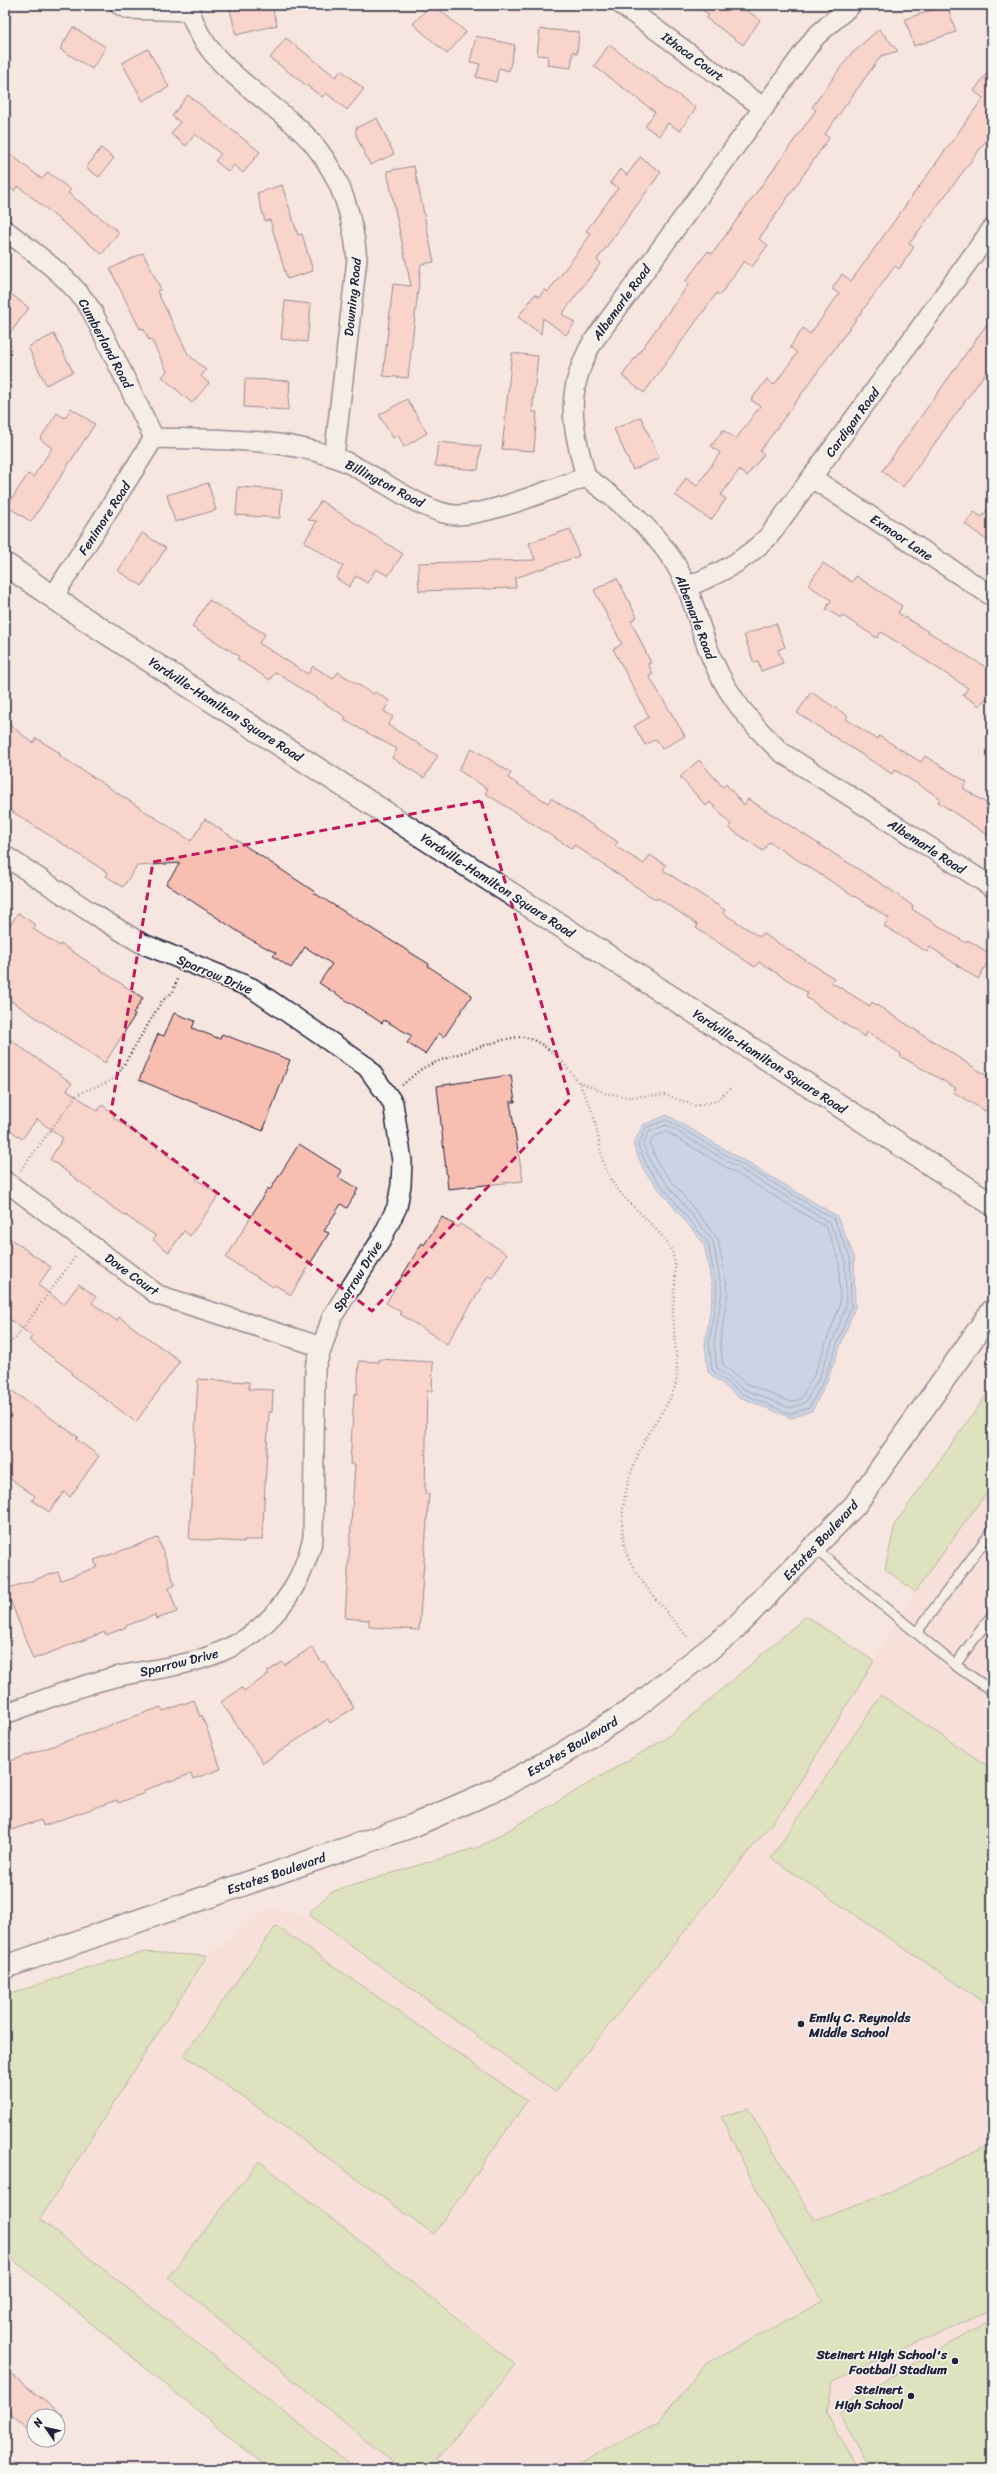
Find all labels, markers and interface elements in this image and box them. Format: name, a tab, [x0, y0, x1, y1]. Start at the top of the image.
street label: Ithaca Court	[656, 25, 729, 87]
street label: Downing Road	[337, 256, 368, 337]
street label: Albemarle Road	[585, 259, 658, 346]
street label: Cumberland Road	[72, 294, 140, 394]
street label: Cardigan Road	[819, 382, 886, 462]
street label: Billington Road	[341, 453, 430, 515]
street label: Fenimore Road	[72, 476, 138, 560]
street label: Exmoor Lane	[865, 508, 938, 567]
street label: Albemarle Road	[669, 571, 723, 664]
street label: Yardville-Hamilton Square Road	[144, 651, 309, 769]
street label: Albemarle Road	[882, 812, 971, 881]
street label: Yardville-Hamilton Square Road	[416, 827, 581, 945]
street label: Sparrow Drive	[173, 948, 257, 1001]
street label: Yardville-Hamilton Square Road	[688, 1003, 853, 1121]
street label: Sparrow Drive	[326, 1236, 389, 1317]
street label: Dove Court	[100, 1247, 164, 1303]
street label: Estates Boulevard	[777, 1494, 865, 1586]
street label: Sparrow Drive	[137, 1642, 221, 1683]
street label: Estates Boulevard	[522, 1709, 623, 1783]
street label: Estates Boulevard	[224, 1845, 330, 1901]
place label: Emily C. Reynolds Middle School	[808, 2006, 911, 2044]
marker: Emily C. Reynolds Middle School	[796, 2019, 806, 2029]
place label: Steinert High School's Football Stadium	[815, 2343, 948, 2381]
marker: Steinert High School's Football Stadium	[950, 2356, 960, 2366]
place label: Steinert High School	[834, 2378, 904, 2416]
marker: Steinert High School	[906, 2391, 916, 2401]
north arrow	[26, 2408, 66, 2448]
text: N	[28, 2414, 48, 2432]

